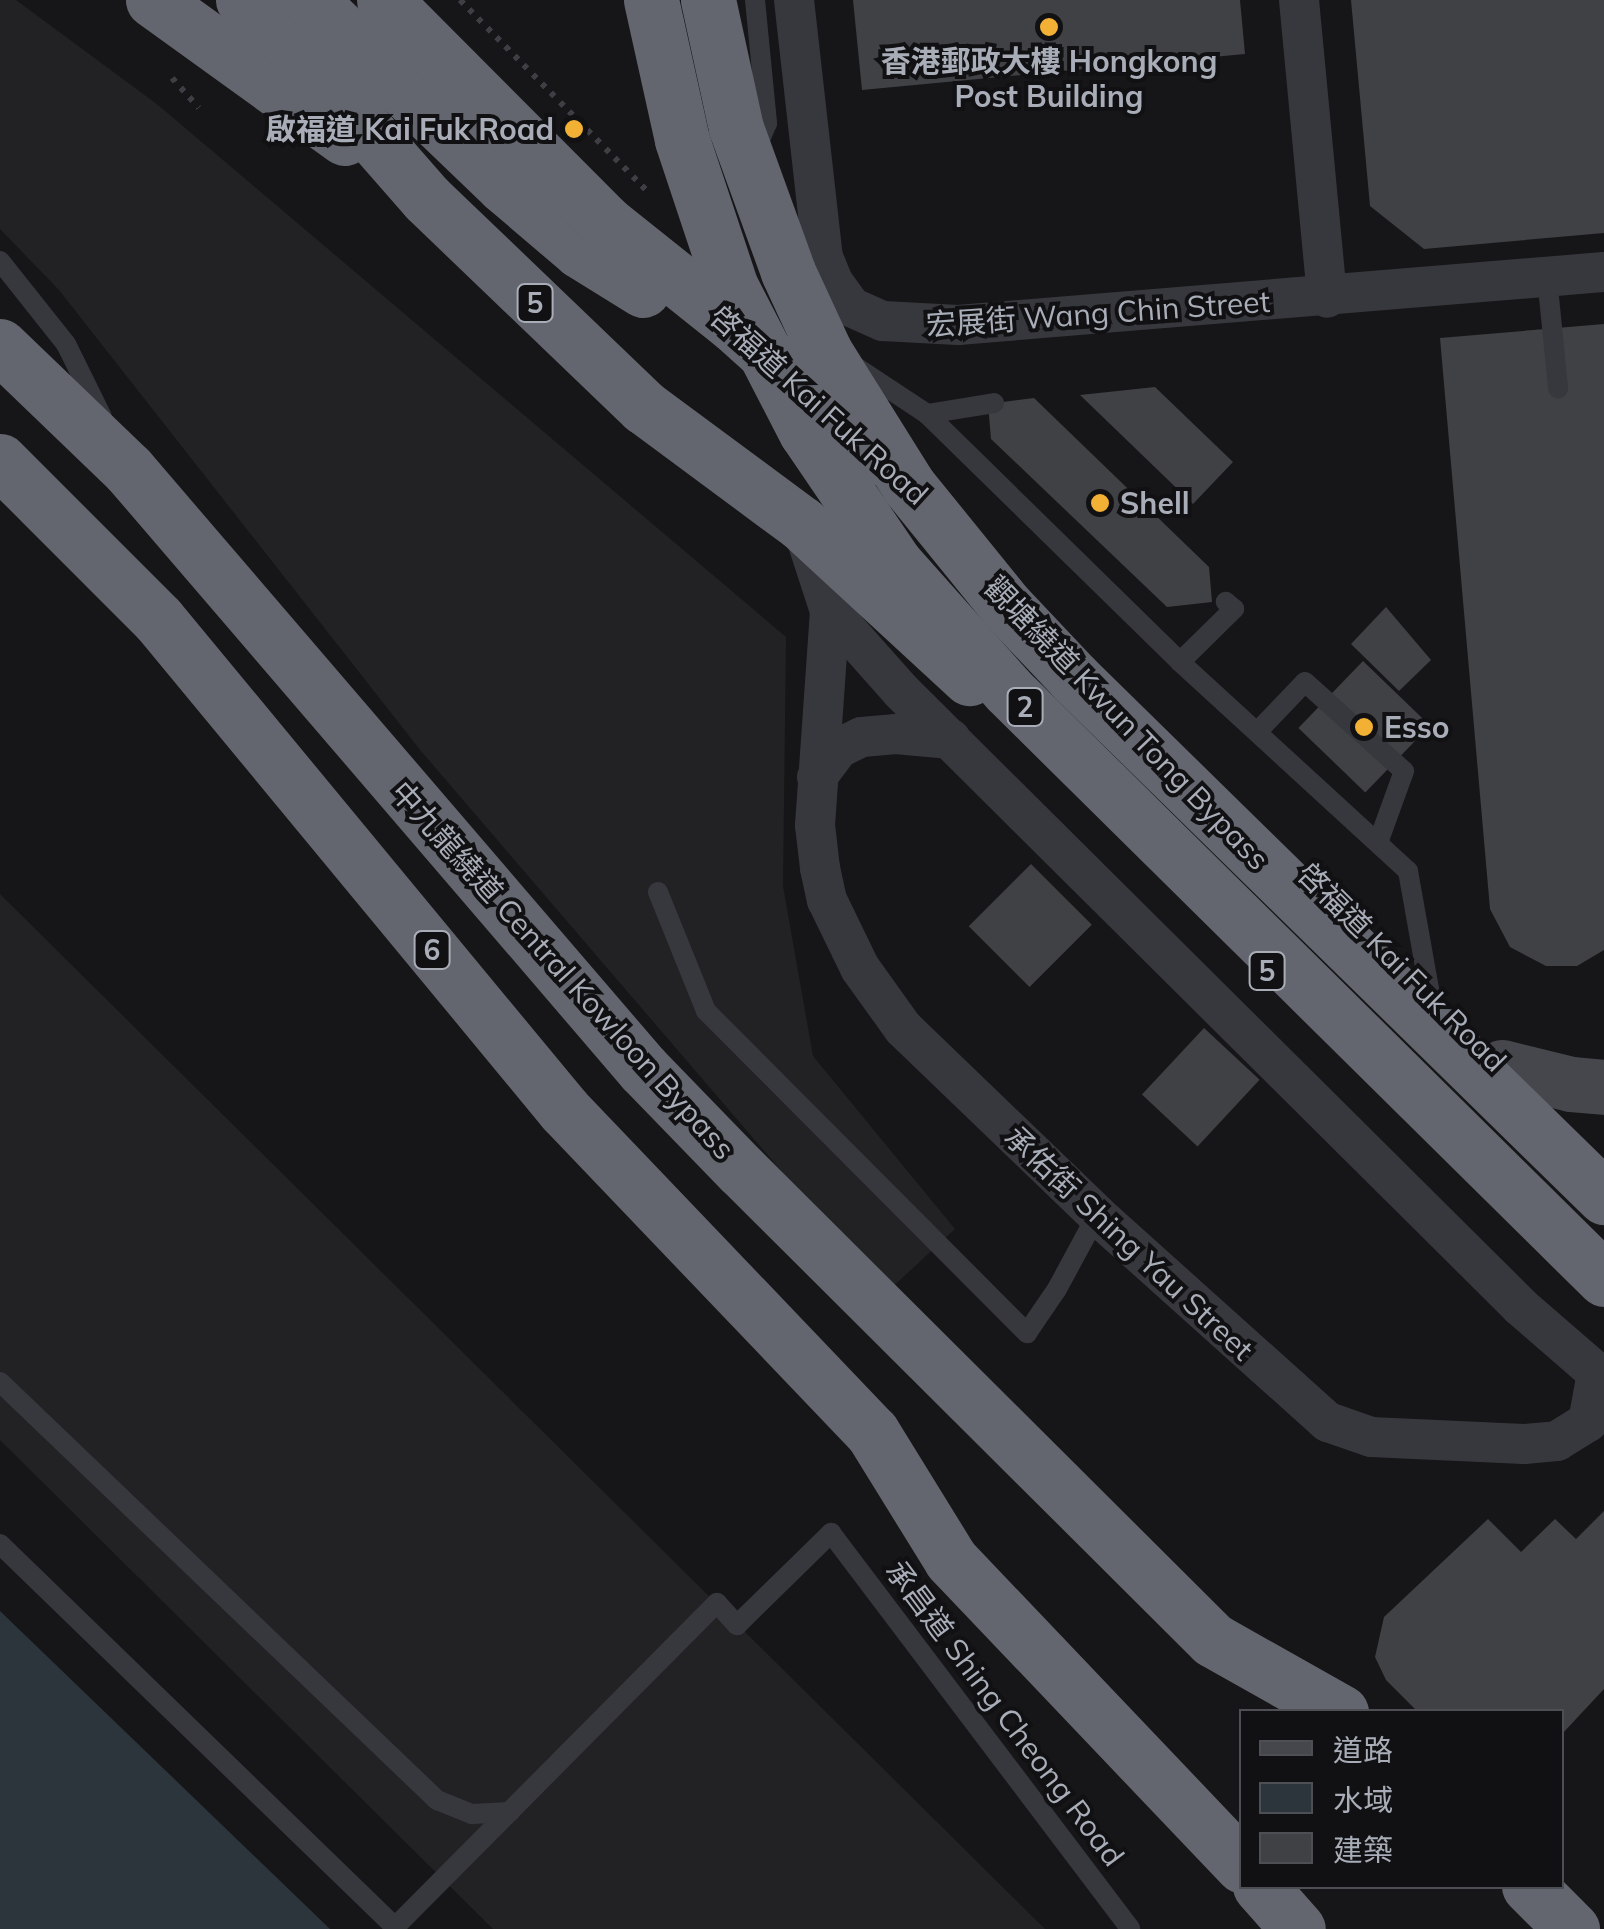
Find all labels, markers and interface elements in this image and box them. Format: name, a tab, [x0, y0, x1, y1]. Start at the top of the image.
marker: 香港郵政大樓 Hongkong Post Building	[1038, 16, 1060, 38]
place label: 香港郵政大樓 Hongkong Post Building	[881, 43, 1217, 114]
place label: 啟福道 Kai Fuk Road	[266, 111, 554, 147]
marker: 啟福道 Kai Fuk Road	[563, 118, 585, 140]
road number: 5	[515, 280, 555, 326]
street label: 宏展街 Wang Chin Street	[925, 283, 1271, 343]
street label: 啓福道 Kai Fuk Road	[703, 298, 935, 512]
place label: Shell	[1120, 485, 1190, 521]
marker: Shell	[1089, 492, 1111, 514]
street label: 觀塘繞道 Kwun Tong Bypass	[977, 569, 1277, 877]
road number: 2	[1005, 684, 1045, 730]
place label: Esso	[1384, 709, 1450, 745]
marker: Esso	[1353, 716, 1375, 738]
street label: 中九龍繞道 Central Kowloon Bypass	[384, 774, 742, 1166]
street label: 啓福道 Kai Fuk Road	[1290, 855, 1514, 1079]
road number: 6	[412, 927, 452, 973]
road number: 5	[1247, 948, 1287, 994]
street label: 承佑街 Shing Yau Street	[997, 1118, 1261, 1368]
street label: 承昌道 Shing Cheong Road	[878, 1553, 1132, 1873]
legend	[1239, 1709, 1564, 1889]
text: 道路	[1333, 1731, 1393, 1769]
text: 水域	[1333, 1781, 1393, 1819]
text: 建築	[1333, 1831, 1393, 1869]

